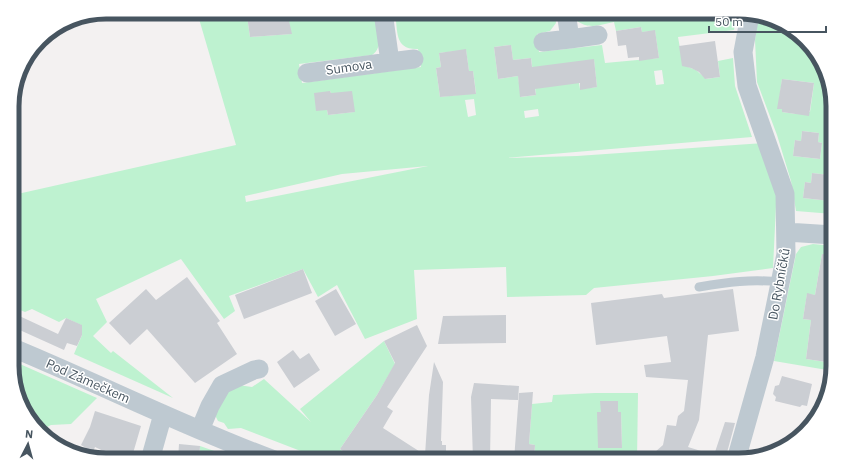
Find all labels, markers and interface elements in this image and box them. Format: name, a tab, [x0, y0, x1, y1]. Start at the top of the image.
scale bar	[709, 8, 826, 34]
text: 50 m	[715, 14, 743, 29]
street label: Sumova	[325, 55, 373, 79]
street label: Do Rybníčků	[764, 247, 794, 321]
street label: Pod Zámečkem	[43, 355, 133, 407]
north arrow	[8, 424, 48, 464]
text: N	[24, 427, 34, 441]

